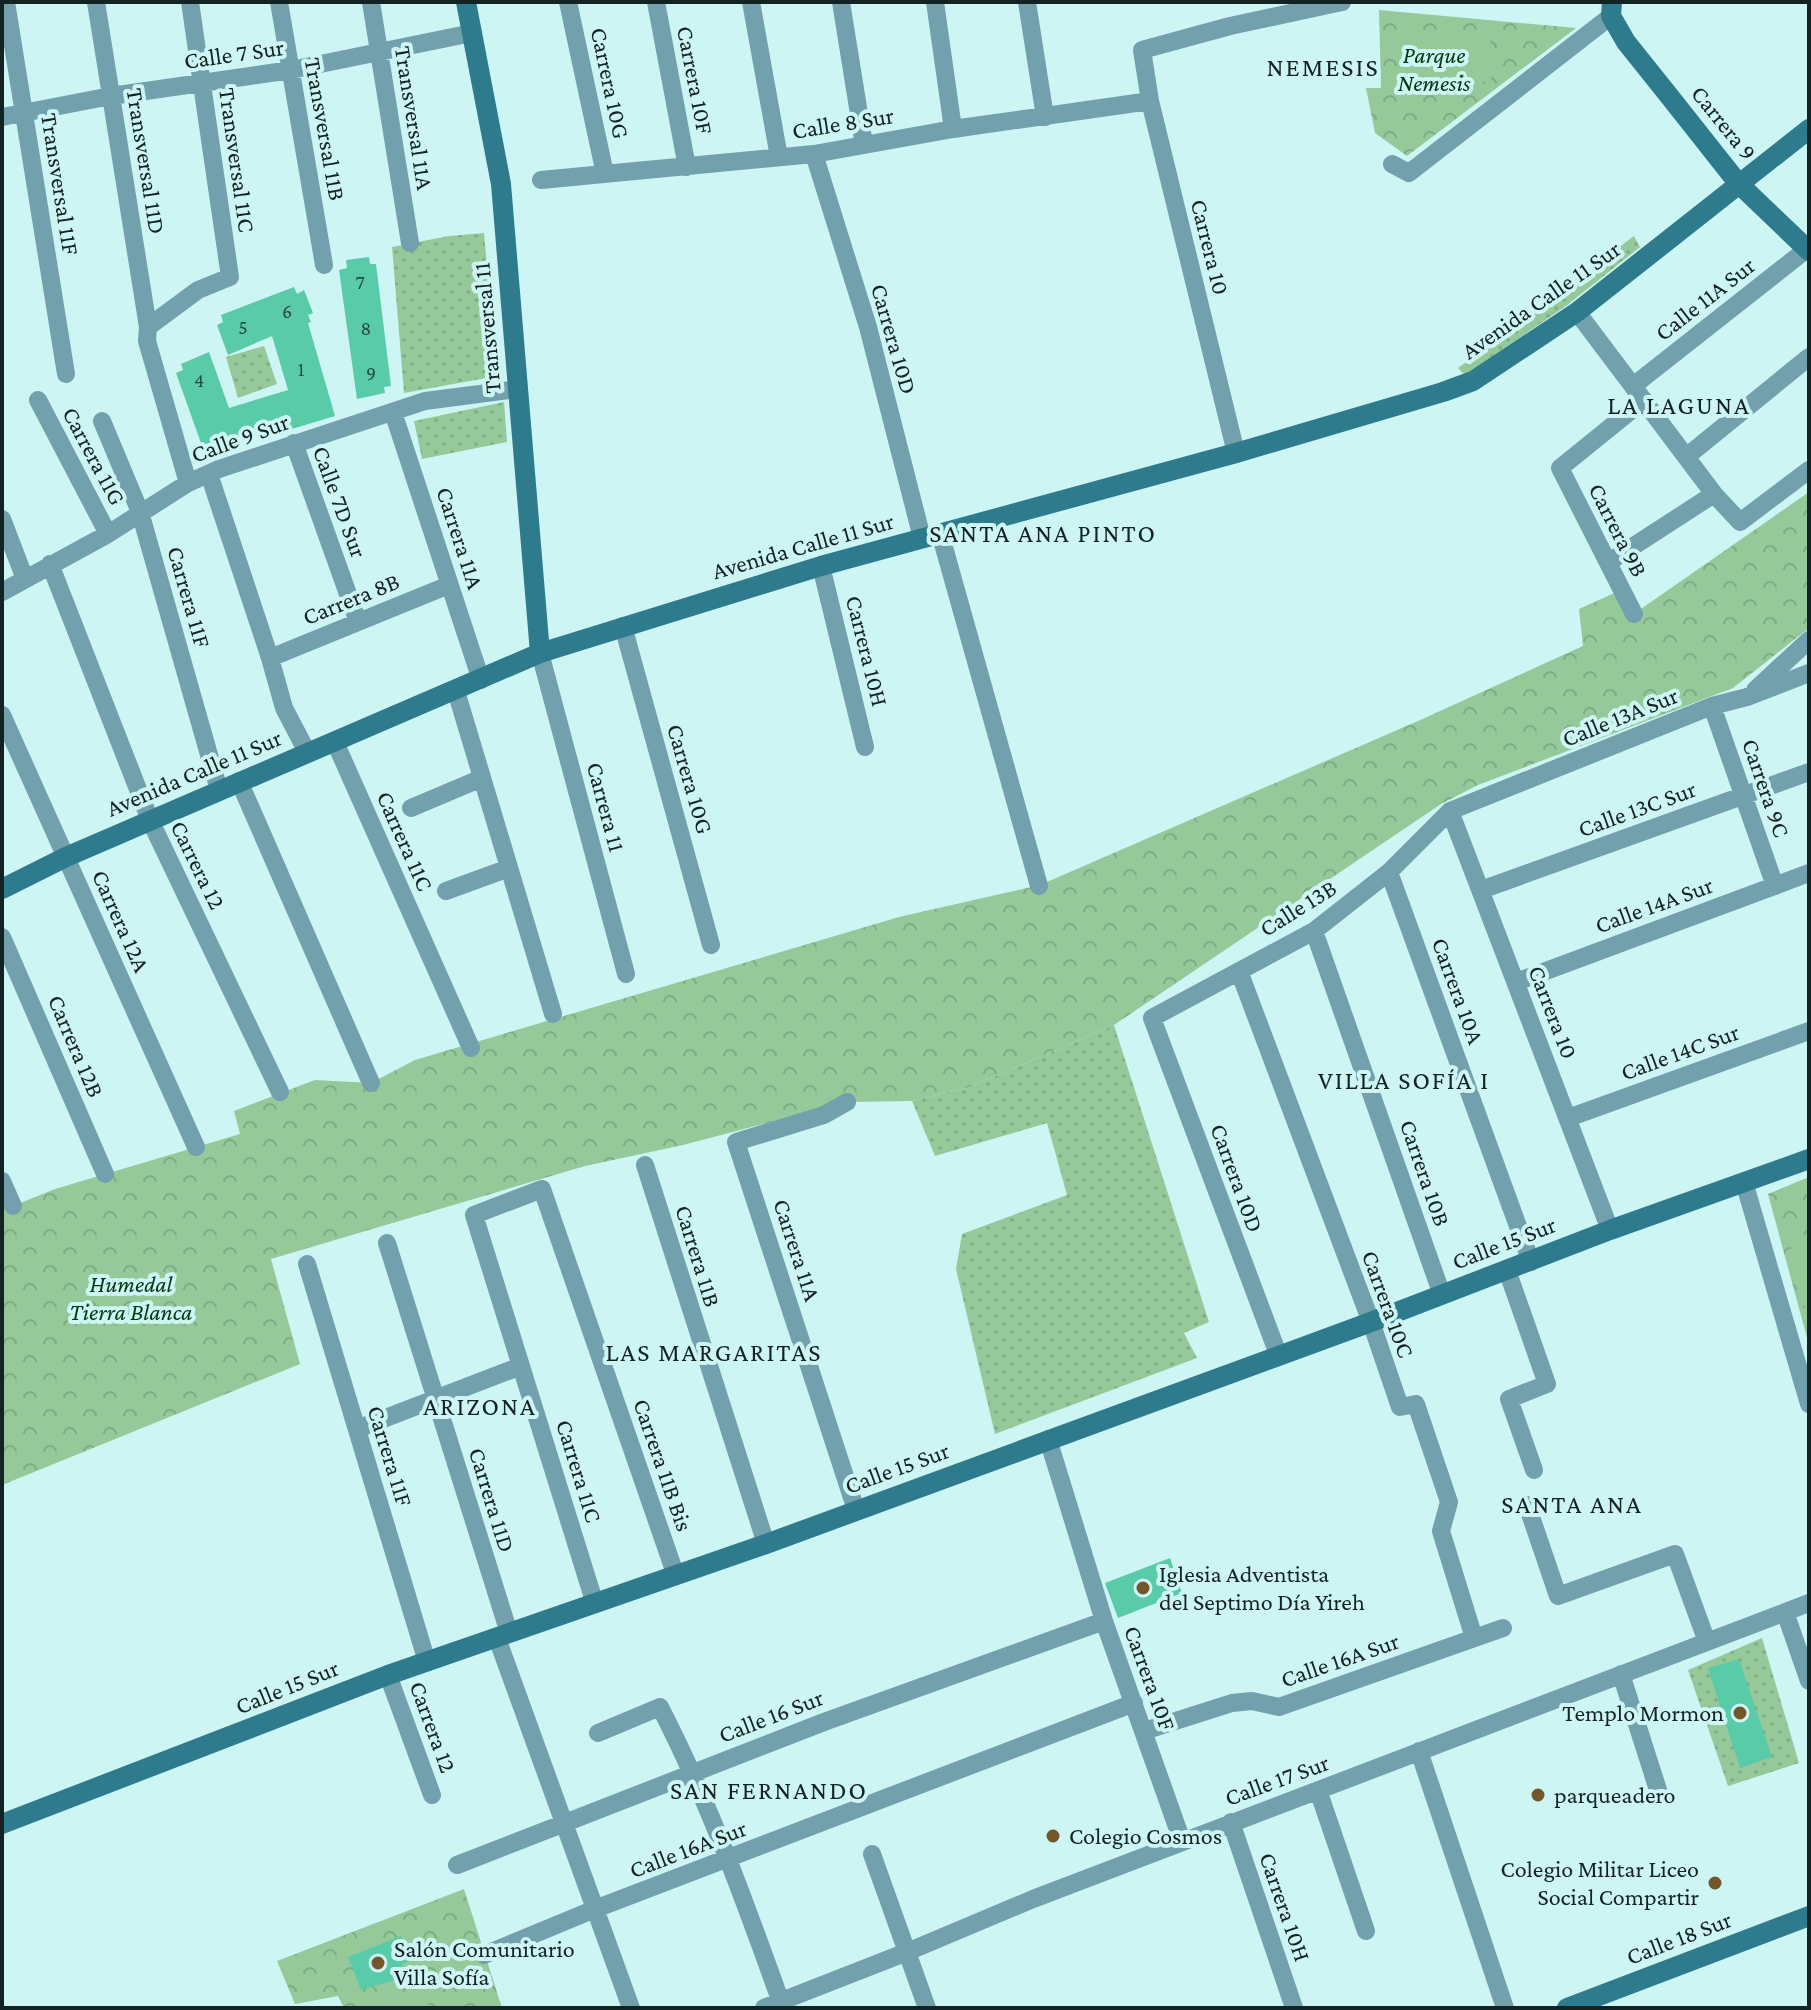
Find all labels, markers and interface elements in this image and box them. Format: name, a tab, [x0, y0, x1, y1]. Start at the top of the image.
street label: Carrera 10F	[672, 24, 719, 136]
street label: Carrera 10G	[586, 25, 635, 141]
street label: Calle 7 Sur	[182, 33, 286, 74]
park label: Parque Nemesis	[1398, 41, 1471, 96]
street label: Transversal 11A	[390, 44, 439, 192]
district label: NEMESIS	[1266, 53, 1380, 82]
street label: Transversal 11B	[300, 55, 351, 202]
street label: Carrera 9	[1686, 80, 1763, 165]
street label: Transversal 11D	[122, 86, 171, 236]
street label: Transversal 11C	[214, 86, 261, 234]
street label: Calle 8 Sur	[790, 101, 896, 144]
street label: Transversal 11F	[36, 111, 85, 257]
street label: Carrera 10	[1186, 196, 1235, 297]
street label: Avenida Calle 11 Sur	[1456, 234, 1626, 364]
street label: Calle 11A Sur	[1649, 251, 1760, 346]
street label: Transversal 11	[467, 261, 506, 395]
house number: 7	[355, 271, 365, 293]
street label: Carrera 10D	[866, 281, 923, 397]
house number: 6	[282, 300, 292, 322]
house number: 5	[238, 316, 248, 338]
house number: 8	[361, 317, 371, 339]
house number: 1	[298, 358, 304, 380]
house number: 9	[366, 362, 376, 384]
house number: 4	[194, 369, 204, 391]
district label: LA LAGUNA	[1607, 391, 1751, 420]
street label: Carrera 11G	[57, 402, 131, 509]
street label: Calle 9 Sur	[187, 407, 293, 468]
street label: Calle 7D Sur	[308, 442, 373, 562]
street label: Carrera 9B	[1583, 479, 1653, 581]
street label: Carrera 11A	[431, 484, 490, 593]
street label: Avenida Calle 11 Sur	[709, 507, 897, 584]
district label: SANTA ANA PINTO	[929, 519, 1157, 548]
street label: Carrera 11F	[162, 543, 217, 651]
street label: Carrera 8B	[298, 567, 403, 630]
street label: Carrera 10H	[841, 593, 894, 709]
street label: Calle 13A Sur	[1558, 681, 1682, 752]
street label: Carrera 10G	[662, 721, 719, 837]
street label: Avenida Calle 11 Sur	[102, 723, 286, 822]
street label: Carrera 9C	[1737, 735, 1796, 841]
street label: Carrera 11	[582, 759, 631, 855]
street label: Calle 13C Sur	[1574, 775, 1700, 842]
street label: Carrera 11C	[372, 787, 439, 895]
street label: Carrera 12	[165, 816, 231, 914]
street label: Carrera 12A	[87, 866, 156, 976]
street label: Calle 14A Sur	[1591, 871, 1717, 938]
street label: Calle 13B	[1254, 874, 1341, 942]
street label: Carrera 10A	[1427, 934, 1490, 1048]
street label: Carrera 10	[1523, 961, 1584, 1062]
street label: Carrera 12B	[43, 991, 110, 1101]
street label: Calle 14C Sur	[1617, 1017, 1743, 1085]
district label: VILLA SOFÍA I	[1318, 1066, 1490, 1095]
street label: Carrera 10B	[1395, 1116, 1456, 1230]
street label: Carrera 10D	[1205, 1120, 1270, 1236]
street label: Carrera 11A	[768, 1196, 827, 1305]
street label: Carrera 11B	[670, 1202, 727, 1310]
street label: Calle 15 Sur	[1448, 1210, 1560, 1275]
street label: Carrera 10C	[1357, 1247, 1420, 1361]
park label: Humedal Tierra Blanca	[70, 1270, 192, 1325]
district label: LAS MARGARITAS	[606, 1338, 822, 1367]
district label: ARIZONA	[423, 1392, 537, 1421]
street label: Carrera 11B Bis	[628, 1395, 699, 1535]
street label: Carrera 11F	[362, 1402, 419, 1510]
street label: Carrera 11C	[551, 1416, 608, 1525]
street label: Calle 15 Sur	[841, 1436, 953, 1499]
street label: Carrera 11D	[464, 1444, 521, 1555]
district label: SANTA ANA	[1501, 1490, 1643, 1519]
place label: Iglesia Adventista del Septimo Día Yireh	[1159, 1560, 1365, 1615]
marker: Iglesia Adventista del Septimo Día Yireh	[1134, 1579, 1152, 1597]
street label: Carrera 10F	[1119, 1622, 1182, 1734]
street label: Calle 16A Sur	[1277, 1627, 1403, 1692]
street label: Calle 15 Sur	[231, 1653, 343, 1719]
street label: Carrera 12	[404, 1677, 462, 1776]
street label: Calle 16 Sur	[715, 1683, 827, 1748]
place label: Templo Mormon	[1562, 1699, 1724, 1726]
marker: Templo Mormon	[1731, 1704, 1749, 1722]
street label: Calle 17 Sur	[1221, 1748, 1333, 1811]
district label: SAN FERNANDO	[670, 1776, 868, 1805]
place label: parqueadero	[1554, 1781, 1675, 1808]
marker: parqueadero	[1529, 1786, 1547, 1804]
street label: Calle 16A Sur	[625, 1814, 751, 1883]
place label: Colegio Cosmos	[1069, 1822, 1222, 1849]
marker: Colegio Cosmos	[1044, 1827, 1062, 1845]
street label: Carrera 10H	[1254, 1849, 1317, 1965]
place label: Colegio Militar Liceo Social Compartir	[1501, 1855, 1699, 1910]
marker: Colegio Militar Liceo Social Compartir	[1706, 1874, 1724, 1892]
street label: Calle 18 Sur	[1622, 1905, 1736, 1970]
place label: Salón Comunitario Villa Sofía	[394, 1935, 575, 1990]
marker: Salón Comunitario Villa Sofía	[369, 1954, 387, 1972]

